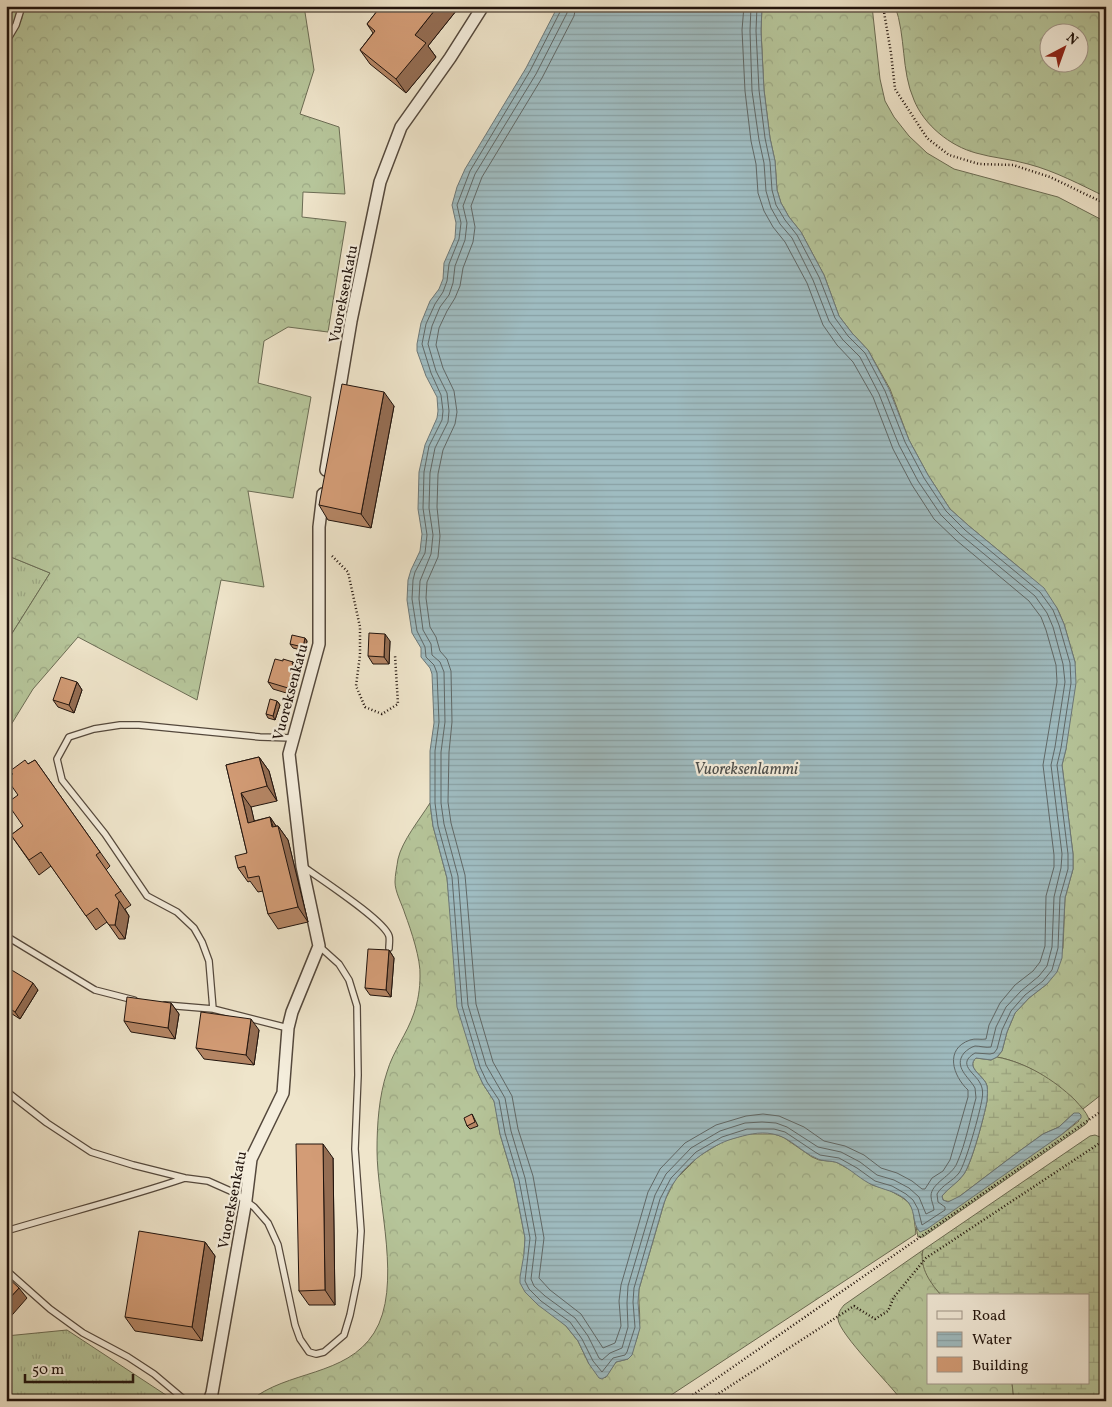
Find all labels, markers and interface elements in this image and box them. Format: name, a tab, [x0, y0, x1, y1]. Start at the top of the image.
north arrow	[1040, 22, 1090, 72]
text: N	[1061, 29, 1082, 50]
street label: Vuoreksenkatu	[325, 244, 364, 345]
street label: Vuoreksenkatu	[268, 642, 314, 743]
water label: Vuoreksenlammi	[694, 759, 799, 781]
street label: Vuoreksenkatu	[214, 1150, 253, 1251]
legend	[927, 1294, 1090, 1384]
text: Road	[972, 1306, 1006, 1327]
text: Water	[972, 1330, 1012, 1351]
scale bar	[25, 1352, 132, 1384]
text: Building	[972, 1356, 1029, 1377]
text: 50 m	[32, 1360, 64, 1381]

